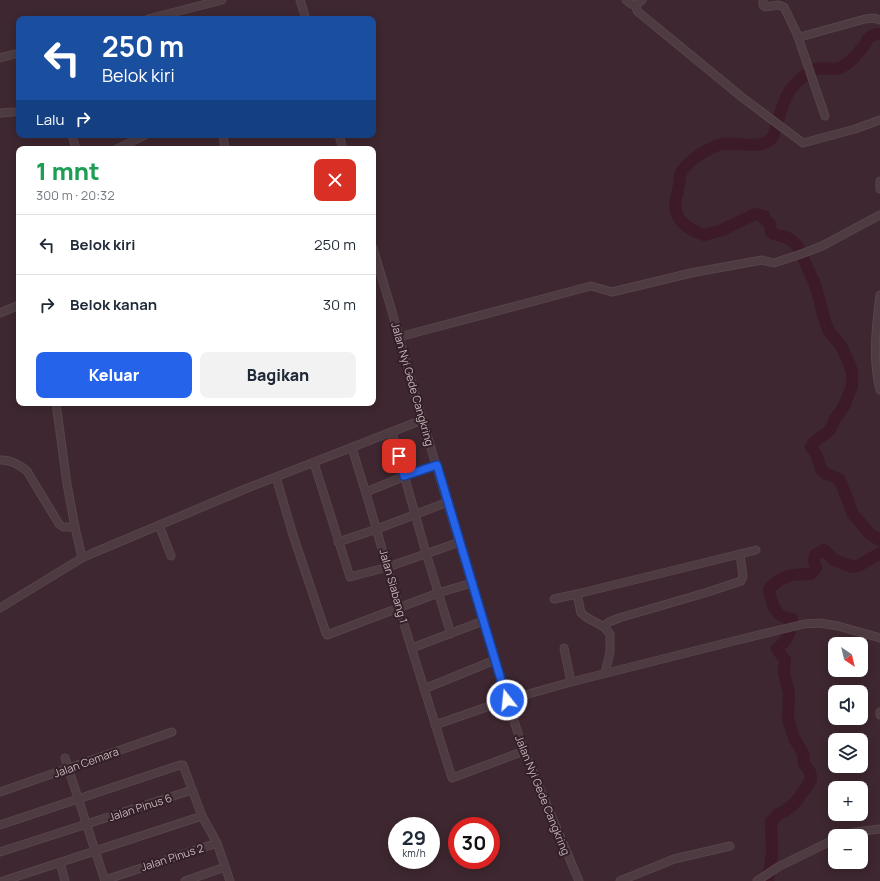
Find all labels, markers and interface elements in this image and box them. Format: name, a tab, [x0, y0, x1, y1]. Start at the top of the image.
text: 250 m	[102, 27, 184, 65]
icon: left	[36, 32, 88, 84]
text: Belok kiri	[102, 63, 175, 87]
icon: right	[72, 108, 94, 130]
text: Lalu	[36, 109, 64, 130]
text: 1 mnt	[36, 154, 100, 187]
button: close	[314, 159, 356, 201]
text: 300 m · 20:32	[36, 186, 115, 204]
icon: left	[36, 234, 58, 256]
text: Belok kiri	[70, 234, 136, 255]
text: 250 m	[314, 234, 356, 255]
icon: right	[36, 294, 58, 316]
text: Belok kanan	[70, 294, 157, 315]
text: 30 m	[323, 294, 356, 315]
street label: Jalan Nyi Gede Cangkring	[388, 320, 438, 448]
button: Keluar	[36, 352, 192, 398]
button: Bagikan	[200, 352, 356, 398]
pin	[382, 439, 416, 473]
icon: arrive	[388, 445, 410, 467]
street label: Jalan Siabang 1	[376, 547, 412, 625]
north arrow	[828, 637, 868, 677]
map controls	[828, 637, 868, 869]
position arrow	[486, 679, 528, 721]
button: sound	[828, 685, 868, 725]
street label: Jalan Nyi Gede Cangkring	[512, 733, 574, 857]
button: layers	[828, 733, 868, 773]
street label: Jalan Cemara	[51, 743, 121, 781]
button: +	[828, 781, 868, 821]
street label: Jalan Pinus 6	[106, 790, 174, 824]
speed limit sign: 30	[448, 817, 500, 869]
text: 29	[402, 824, 426, 851]
button: −	[828, 829, 868, 869]
street label: Jalan Pinus 2	[139, 840, 205, 874]
text: km/h	[402, 846, 426, 860]

